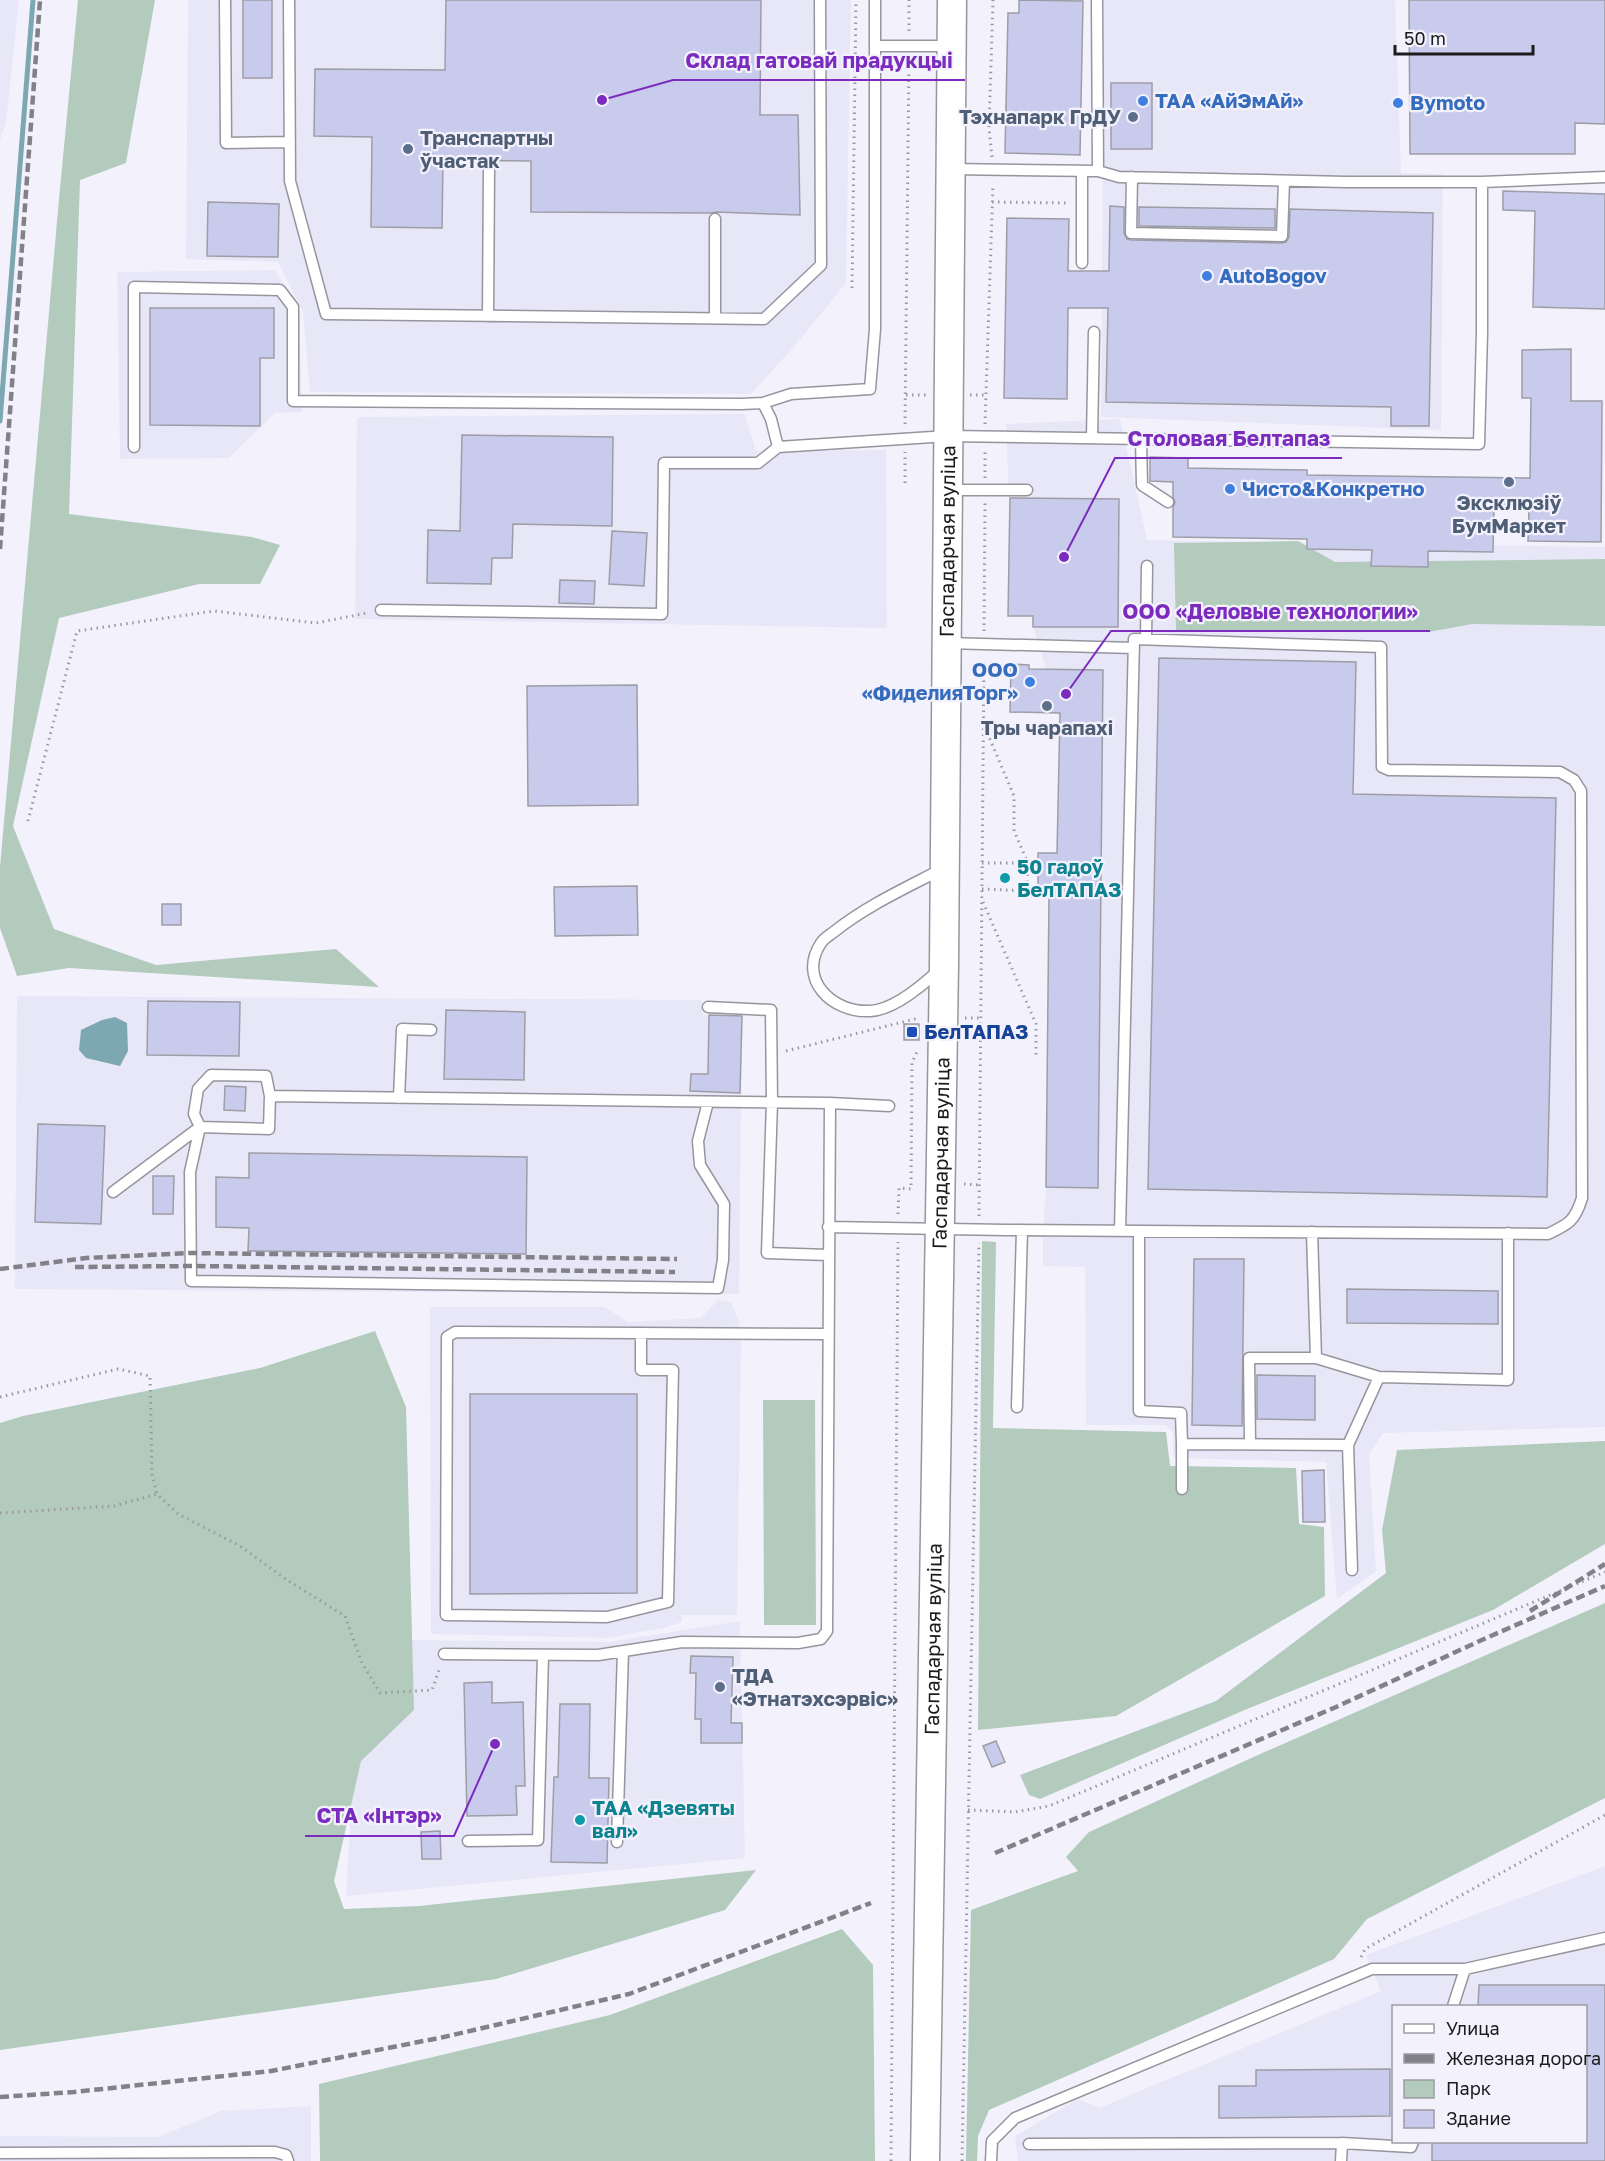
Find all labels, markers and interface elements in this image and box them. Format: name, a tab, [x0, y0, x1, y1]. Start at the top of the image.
scale bar	[1395, 18, 1533, 56]
text: 50 m	[1404, 27, 1446, 49]
callout: Склад гатовай прадукцыі	[673, 41, 965, 80]
text: Склад гатовай прадукцыі	[685, 47, 953, 73]
place label: ТАА «АйЭмАй»	[1155, 88, 1303, 112]
place label: Bymoto	[1410, 90, 1485, 114]
marker: ТАА «АйЭмАй»	[1136, 94, 1150, 108]
marker: Bymoto	[1391, 96, 1405, 110]
place label: Тэхнапарк ГрДУ	[959, 104, 1121, 128]
marker: Тэхнапарк ГрДУ	[1126, 110, 1140, 124]
place label: Транспартны ўчастак	[420, 125, 553, 172]
marker: Транспартны ўчастак	[401, 142, 415, 156]
place label: AutoBogov	[1219, 263, 1327, 287]
marker: AutoBogov	[1200, 269, 1214, 283]
callout: Столовая Белтапаз	[1115, 419, 1342, 458]
text: Столовая Белтапаз	[1127, 425, 1331, 451]
street label: Гаспадарчая вуліца	[934, 445, 959, 637]
marker: Эксклюзіў БумМаркет	[1502, 475, 1516, 489]
place label: Чисто&Конкретно	[1242, 476, 1424, 500]
marker: Чисто&Конкретно	[1223, 482, 1237, 496]
place label: Эксклюзіў БумМаркет	[1452, 490, 1566, 537]
callout: ООО «Деловые технологии»	[1111, 592, 1430, 631]
text: ООО «Деловые технологии»	[1122, 598, 1418, 624]
place label: ООО «ФиделияТорг»	[862, 657, 1018, 704]
marker: ООО «ФиделияТорг»	[1023, 675, 1037, 689]
marker: Тры чарапахі	[1040, 699, 1054, 713]
place label: Тры чарапахі	[981, 715, 1113, 739]
place label: 50 гадоў БелТАПАЗ	[1017, 854, 1121, 901]
marker: 50 гадоў БелТАПАЗ	[998, 871, 1012, 885]
place label: БелТАПАЗ	[924, 1019, 1028, 1043]
marker: БелТАПАЗ	[905, 1025, 919, 1039]
street label: Гаспадарчая вуліца	[926, 1057, 954, 1249]
street label: Гаспадарчая вуліца	[919, 1543, 946, 1735]
place label: ТДА «Этнатэхсэрвіс»	[732, 1663, 898, 1710]
marker: ТДА «Этнатэхсэрвіс»	[713, 1680, 727, 1694]
place label: ТАА «Дзевяты вал»	[592, 1795, 735, 1842]
callout: СТА «Інтэр»	[305, 1797, 454, 1836]
text: СТА «Інтэр»	[316, 1802, 442, 1828]
marker: ТАА «Дзевяты вал»	[573, 1813, 587, 1827]
legend	[1392, 2005, 1587, 2143]
text: Улица	[1446, 2017, 1500, 2039]
text: Железная дорога	[1446, 2047, 1601, 2069]
text: Парк	[1446, 2077, 1491, 2099]
text: Здание	[1446, 2107, 1511, 2129]

